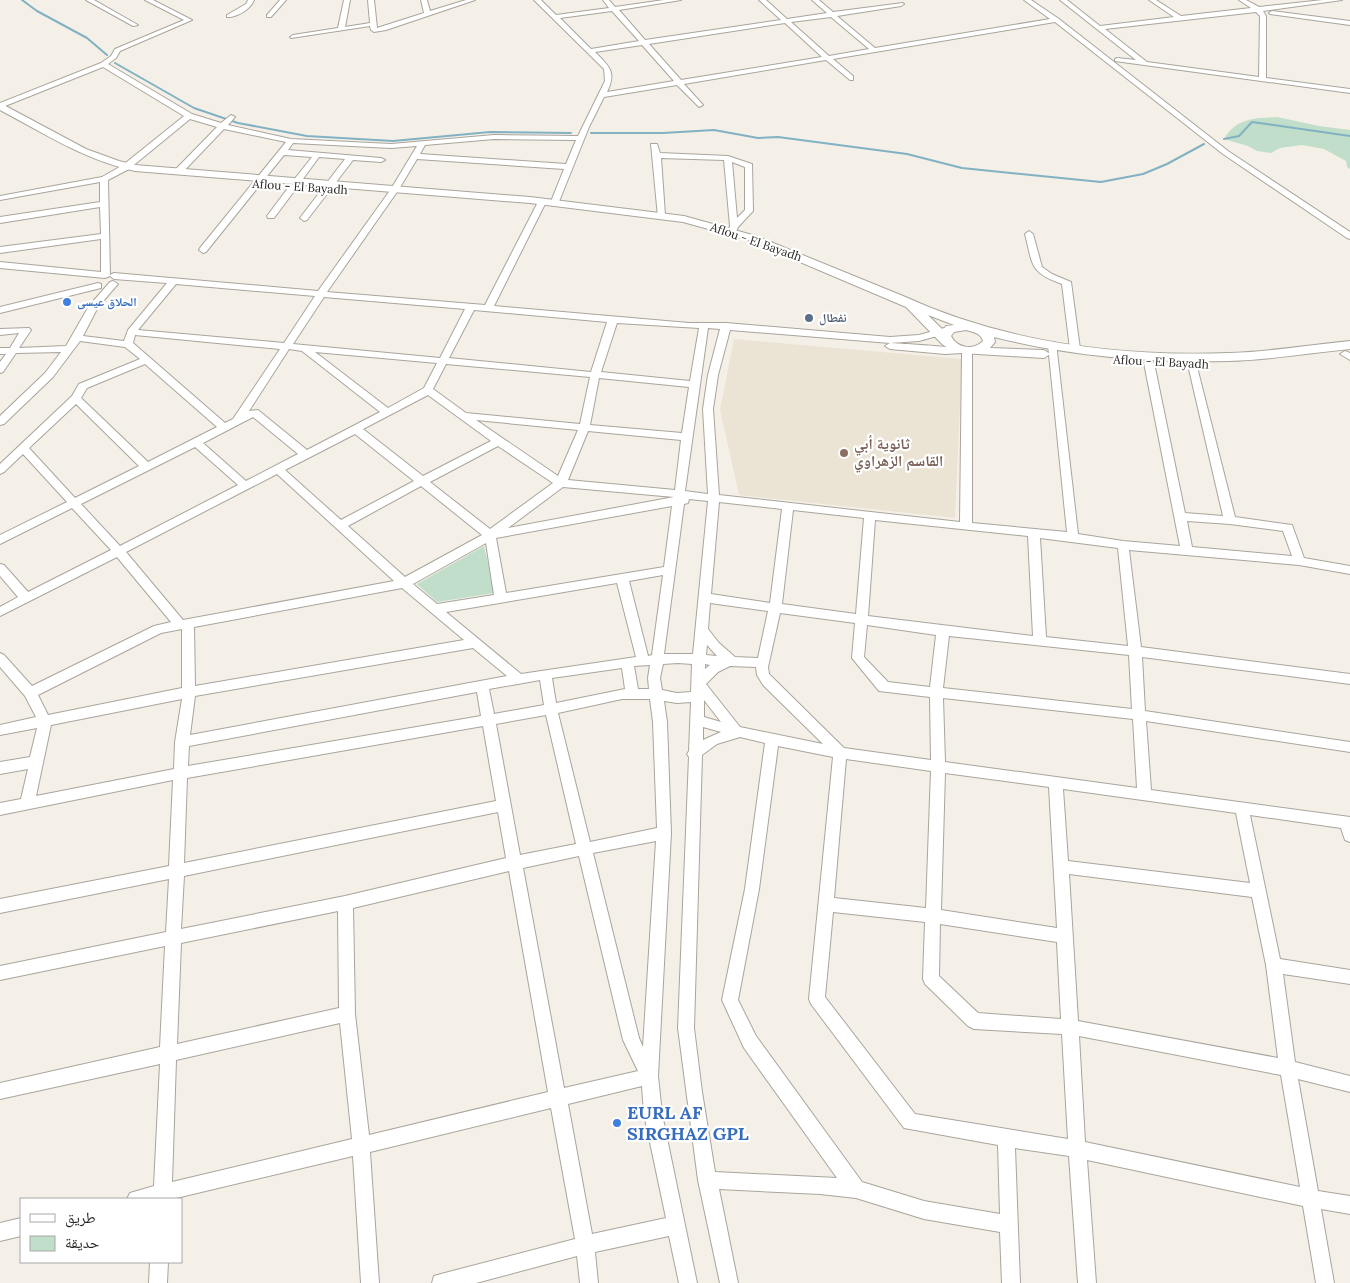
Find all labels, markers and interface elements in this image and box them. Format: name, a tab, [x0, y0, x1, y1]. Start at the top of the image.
street label: Aflou - El Bayadh	[251, 176, 348, 197]
street label: Aflou - El Bayadh	[707, 219, 804, 264]
place label: الحلاق عيسى	[77, 294, 137, 310]
marker: الحلاق عيسى	[61, 296, 73, 308]
place label: نفطال	[819, 310, 847, 326]
marker: نفطال	[803, 312, 815, 324]
street label: Aflou - El Bayadh	[1112, 351, 1209, 371]
place label: ثانوية أبي القاسم الزهراوي	[854, 434, 943, 473]
marker: ثانوية أبي القاسم الزهراوي	[838, 447, 850, 459]
place label: EURL AF SIRGHAZ GPL	[627, 1101, 749, 1145]
marker: EURL AF SIRGHAZ GPL	[611, 1117, 623, 1129]
legend	[20, 1198, 182, 1263]
text: طريق	[65, 1208, 96, 1228]
text: حديقة	[65, 1233, 100, 1252]

